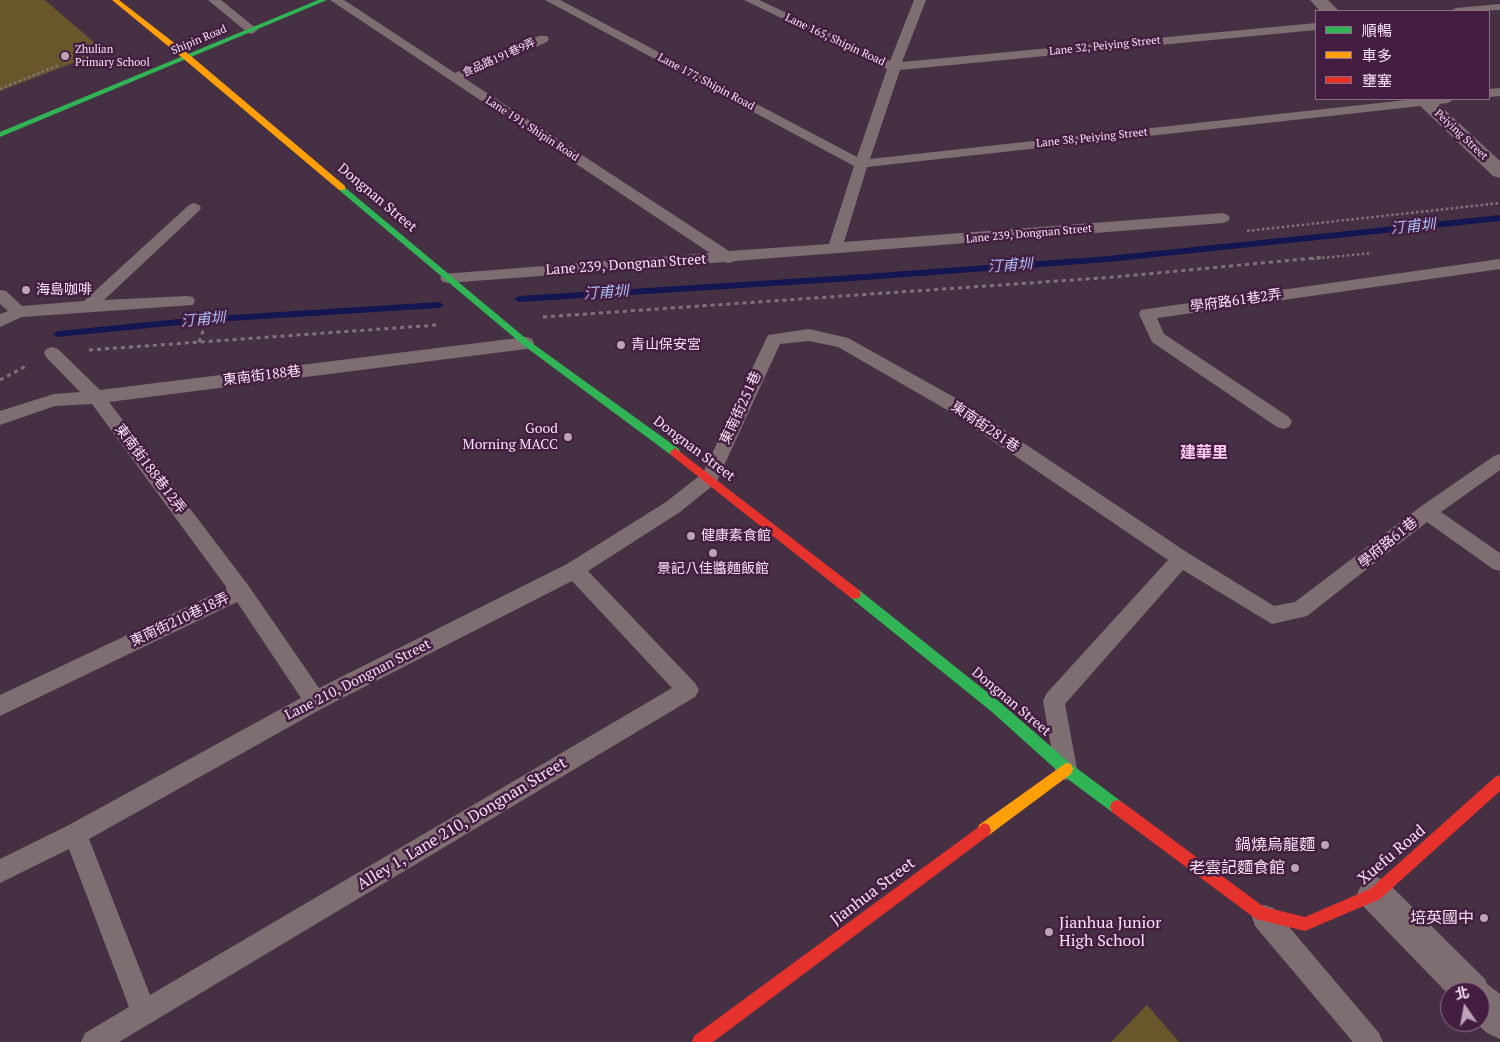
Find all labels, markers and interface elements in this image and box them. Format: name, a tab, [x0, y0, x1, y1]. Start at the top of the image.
legend	[1315, 10, 1490, 100]
street label: Lane 165, Shipin Road	[783, 11, 887, 69]
text: 順暢	[1362, 20, 1392, 40]
street label: Shipin Road	[169, 22, 229, 58]
street label: Lane 32, Peiying Street	[1049, 34, 1161, 58]
street label: 食品路191巷9弄	[460, 36, 538, 80]
place label: Zhulian Primary School	[75, 43, 150, 69]
text: 車多	[1362, 45, 1392, 65]
marker: Zhulian Primary School	[59, 50, 71, 62]
street label: Lane 177, Shipin Road	[655, 51, 757, 113]
text: 壅塞	[1362, 70, 1392, 90]
street label: Lane 191, Shipin Road	[483, 94, 581, 164]
street label: Peiying Street	[1432, 107, 1490, 163]
street label: Lane 38, Peiying Street	[1036, 126, 1148, 150]
street label: Dongnan Street	[334, 160, 420, 236]
water label: 汀甫圳	[1390, 216, 1436, 238]
street label: Lane 239, Dongnan Street	[965, 222, 1093, 246]
street label: Lane 239, Dongnan Street	[545, 251, 707, 279]
water label: 汀甫圳	[987, 255, 1033, 277]
place label: 海島咖啡	[36, 282, 92, 298]
water label: 汀甫圳	[583, 282, 629, 304]
marker: 海島咖啡	[20, 284, 32, 296]
street label: 學府路61巷2弄	[1189, 286, 1283, 316]
water label: 汀甫圳	[180, 309, 226, 331]
place label: 青山保安宮	[631, 337, 701, 353]
marker: 青山保安宮	[615, 339, 627, 351]
street label: 東南街188巷	[222, 363, 302, 389]
street label: 東南街251巷	[717, 369, 765, 447]
street label: 東南街281巷	[948, 398, 1022, 456]
street label: Dongnan Street	[650, 413, 738, 485]
street label: 東南街188巷12弄	[111, 421, 189, 517]
place label: Good Morning MACC	[462, 421, 558, 454]
marker: Good Morning MACC	[562, 431, 574, 443]
district label: 建華里	[1180, 443, 1228, 463]
street label: 學府路61巷	[1355, 514, 1421, 572]
place label: 健康素食館	[701, 528, 771, 544]
marker: 健康素食館	[685, 530, 697, 542]
marker: 景記八佳醬麵飯館	[707, 547, 719, 559]
place label: 景記八佳醬麵飯館	[657, 561, 769, 577]
street label: 東南街210巷18弄	[128, 590, 232, 650]
street label: Lane 210, Dongnan Street	[282, 636, 434, 724]
street label: Dongnan Street	[968, 664, 1054, 740]
street label: Alley 1, Lane 210, Dongnan Street	[354, 754, 570, 894]
street label: Xuefu Road	[1354, 821, 1430, 889]
place label: 鍋燒烏龍麵	[1235, 835, 1315, 855]
marker: 鍋燒烏龍麵	[1319, 839, 1331, 851]
street label: Jianhua Street	[827, 854, 919, 930]
place label: 老雲記麵食館	[1189, 858, 1285, 878]
marker: 老雲記麵食館	[1289, 862, 1301, 874]
place label: 培英國中	[1410, 908, 1474, 928]
marker: 培英國中	[1478, 912, 1490, 924]
place label: Jianhua Junior High School	[1059, 913, 1161, 951]
marker: Jianhua Junior High School	[1043, 926, 1055, 938]
north arrow	[1440, 982, 1490, 1032]
text: 北	[1453, 982, 1471, 1004]

